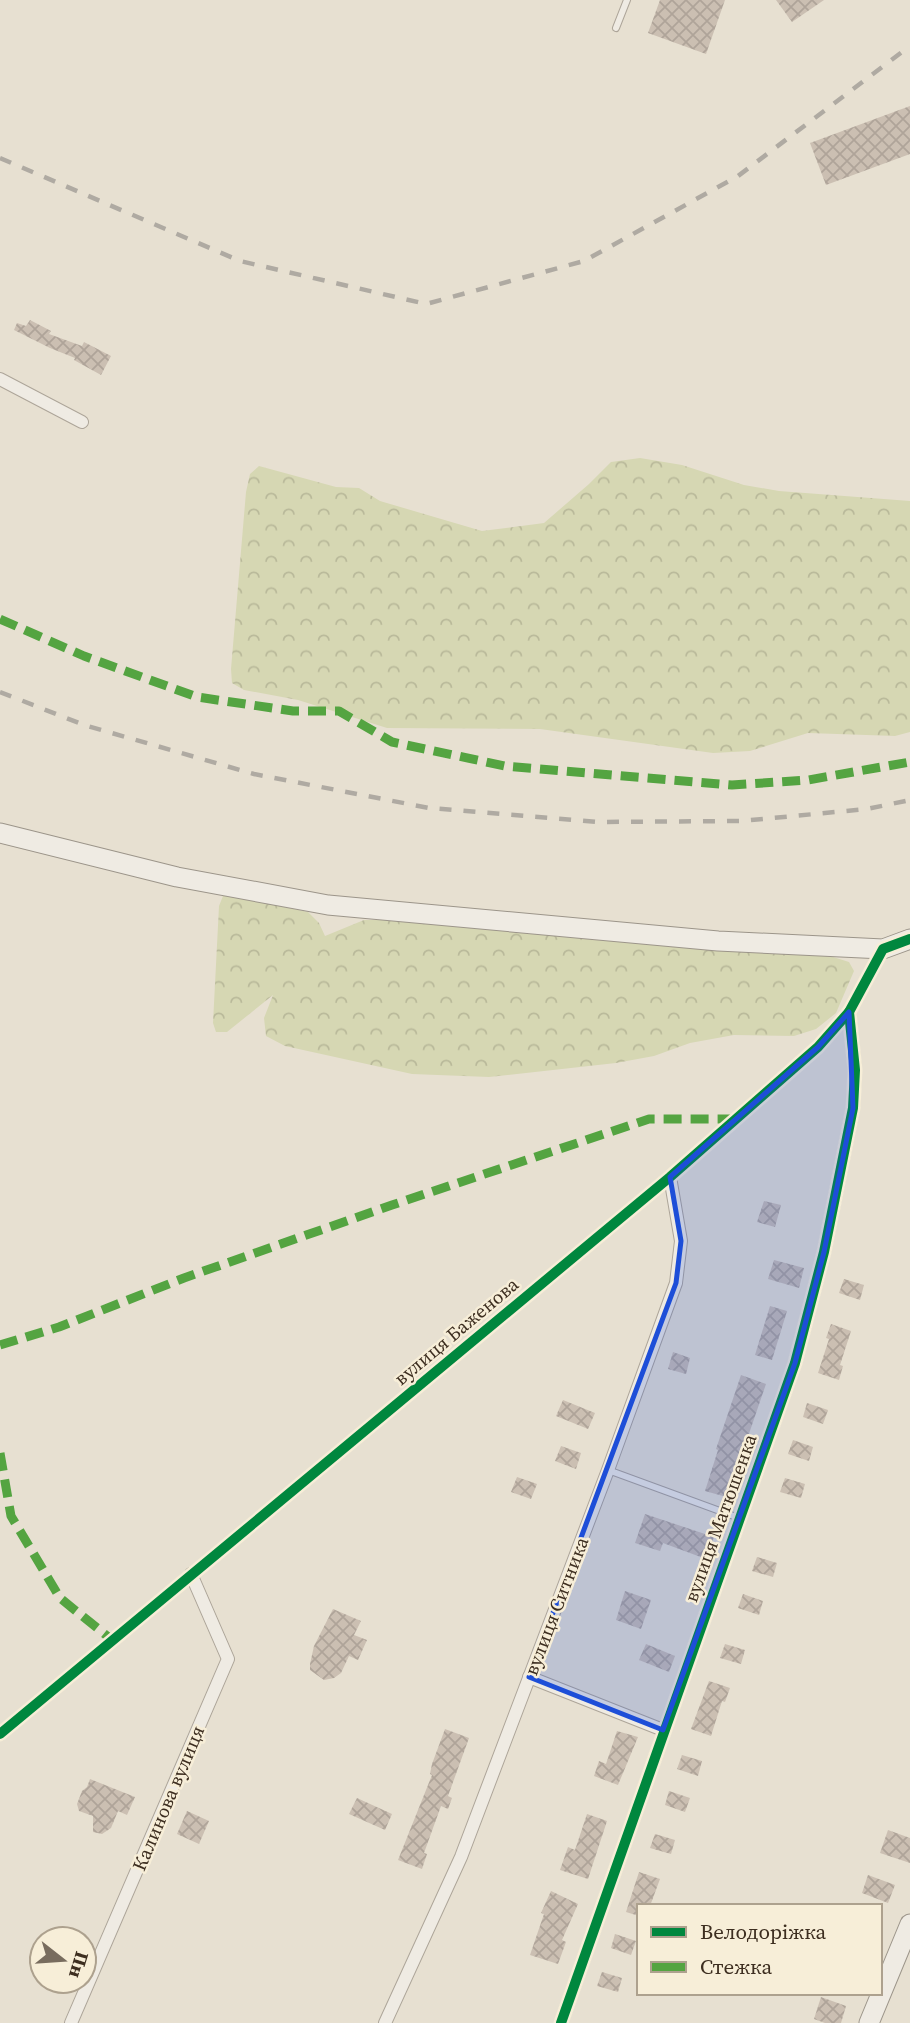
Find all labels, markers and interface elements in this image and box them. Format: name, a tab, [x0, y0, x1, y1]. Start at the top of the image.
street label: вулиця Баженова	[388, 1271, 524, 1391]
street label: вулиця Матюшенка	[677, 1430, 763, 1606]
street label: вулиця Ситника	[518, 1533, 594, 1679]
street label: Калинова вулиця	[126, 1721, 210, 1875]
legend	[637, 1904, 882, 1995]
text: Велодоріжка	[700, 1917, 826, 1946]
north arrow	[28, 1925, 98, 1995]
text: Пн	[63, 1948, 96, 1981]
text: Стежка	[700, 1952, 772, 1981]

